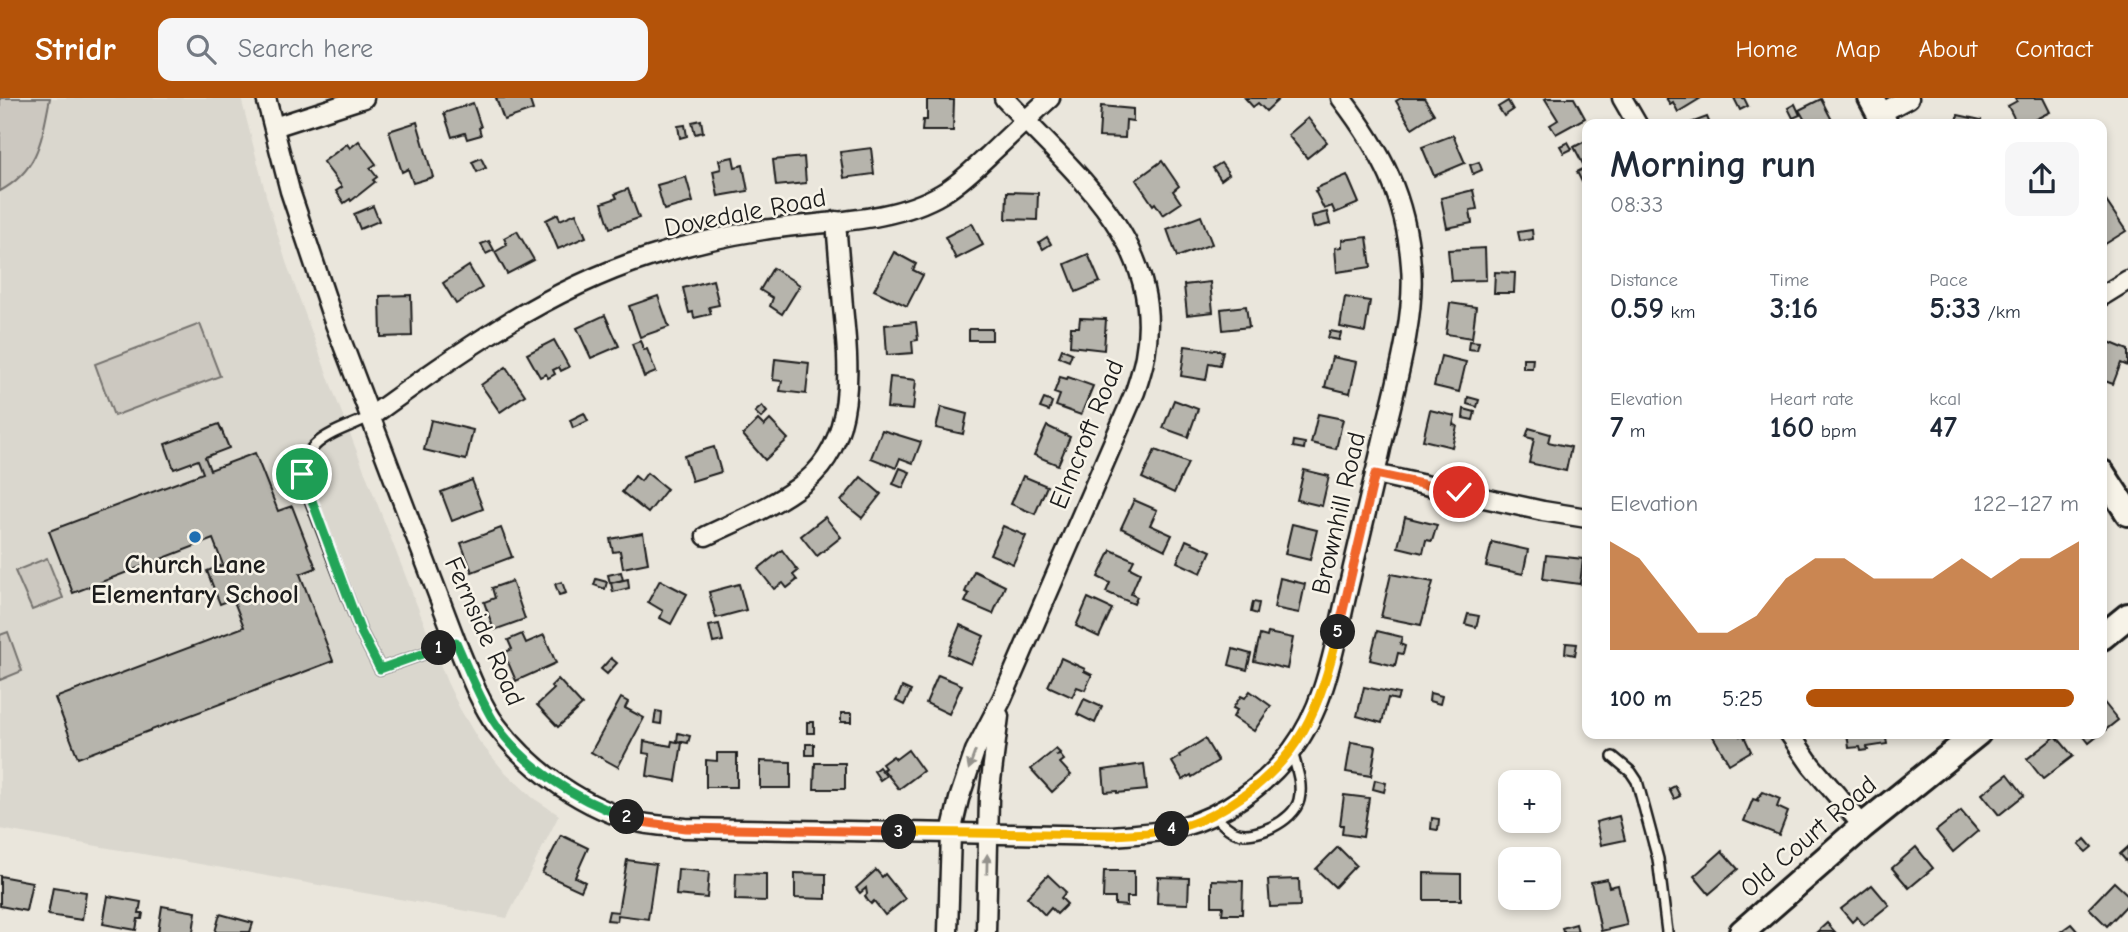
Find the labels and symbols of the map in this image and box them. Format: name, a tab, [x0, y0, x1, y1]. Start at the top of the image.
street label: Dovedale Road	[662, 183, 829, 243]
street label: Elmcroft Road	[1043, 355, 1131, 513]
street label: Brownhill Road	[1306, 429, 1372, 597]
pin	[272, 444, 332, 504]
pin	[1429, 462, 1489, 522]
marker: Church Lane Elementary School	[187, 529, 203, 545]
place label: Church Lane Elementary School	[91, 550, 299, 610]
street label: Fernside Road	[438, 552, 530, 710]
pin: 5	[1320, 614, 1356, 650]
pin: 1	[422, 630, 457, 666]
one-way arrow	[967, 750, 978, 771]
street label: Old Court Road	[1734, 770, 1883, 904]
pin: 2	[610, 800, 644, 834]
pin: 4	[1154, 812, 1190, 846]
pin: 3	[881, 814, 916, 850]
one-way arrow	[982, 853, 993, 875]

